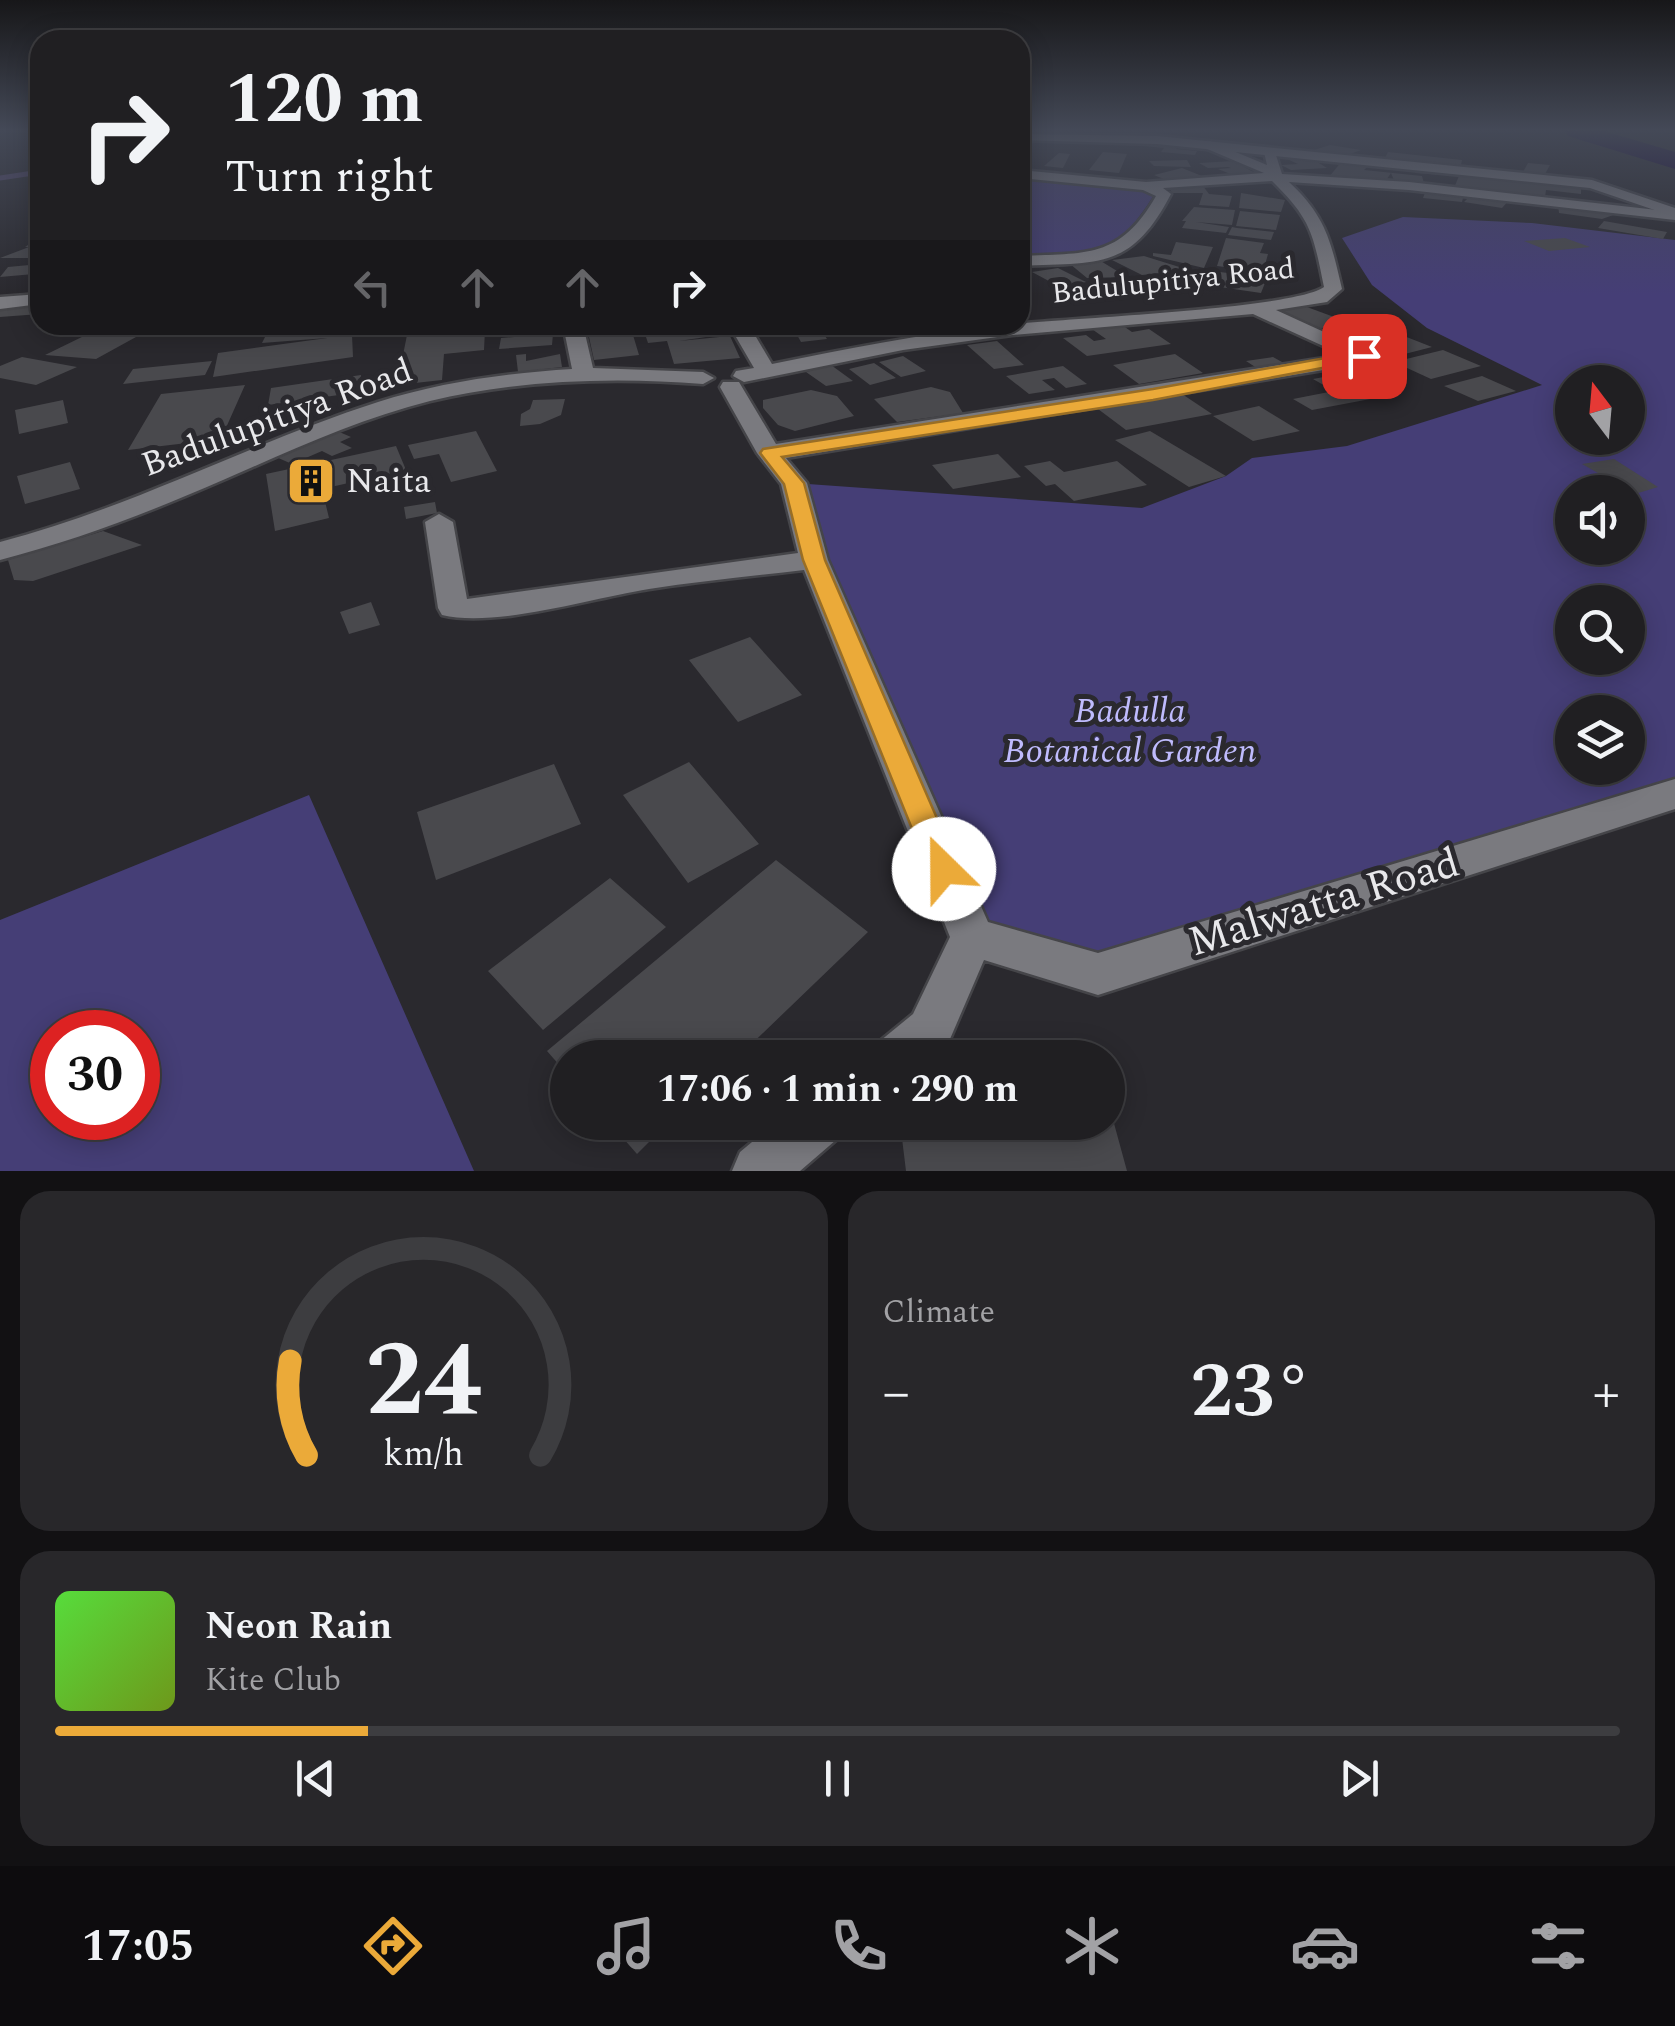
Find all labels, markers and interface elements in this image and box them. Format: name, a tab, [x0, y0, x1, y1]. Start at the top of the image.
text: 120 m	[225, 47, 423, 153]
icon: right	[60, 70, 190, 200]
text: Turn right	[225, 143, 434, 212]
street label: Badulupitiya Road	[1049, 245, 1297, 317]
icon: left	[345, 260, 400, 315]
icon: ahead	[450, 260, 505, 315]
icon: ahead	[555, 260, 610, 315]
icon: right	[660, 260, 715, 315]
pin	[1322, 314, 1407, 399]
icon: arrive	[1337, 329, 1392, 384]
street label: Badulupitiya Road	[134, 344, 420, 492]
north arrow	[1555, 365, 1645, 455]
map controls	[1555, 365, 1645, 785]
building icon: Naita	[285, 455, 337, 507]
place label: Naita	[346, 455, 431, 508]
button: sound	[1555, 475, 1645, 565]
button: search	[1555, 585, 1645, 675]
park label: Badulla Botanical Garden	[1003, 685, 1257, 778]
button: layers	[1555, 695, 1645, 785]
position arrow	[892, 817, 996, 921]
street label: Malwatta Road	[1181, 832, 1467, 974]
speed limit sign: 30	[30, 1010, 160, 1140]
text: 17:06 · 1 min · 290 m	[657, 1061, 1018, 1119]
text: Climate	[883, 1288, 995, 1337]
text: 24	[365, 1303, 482, 1461]
text: 23°	[1190, 1336, 1312, 1450]
text: −	[883, 1352, 910, 1435]
text: +	[1592, 1352, 1620, 1435]
text: km/h	[384, 1427, 464, 1482]
text: Neon Rain	[205, 1598, 392, 1656]
text: Kite Club	[205, 1656, 341, 1705]
icon: previous	[288, 1751, 343, 1806]
icon: pause	[810, 1751, 865, 1806]
icon: next	[1332, 1751, 1387, 1806]
icon: directions	[358, 1911, 428, 1981]
icon: music	[591, 1911, 661, 1981]
icon: phone	[824, 1911, 894, 1981]
icon: climate	[1057, 1911, 1127, 1981]
icon: car	[1290, 1911, 1360, 1981]
icon: filters	[1523, 1911, 1593, 1981]
text: 17:05	[82, 1912, 195, 1981]

